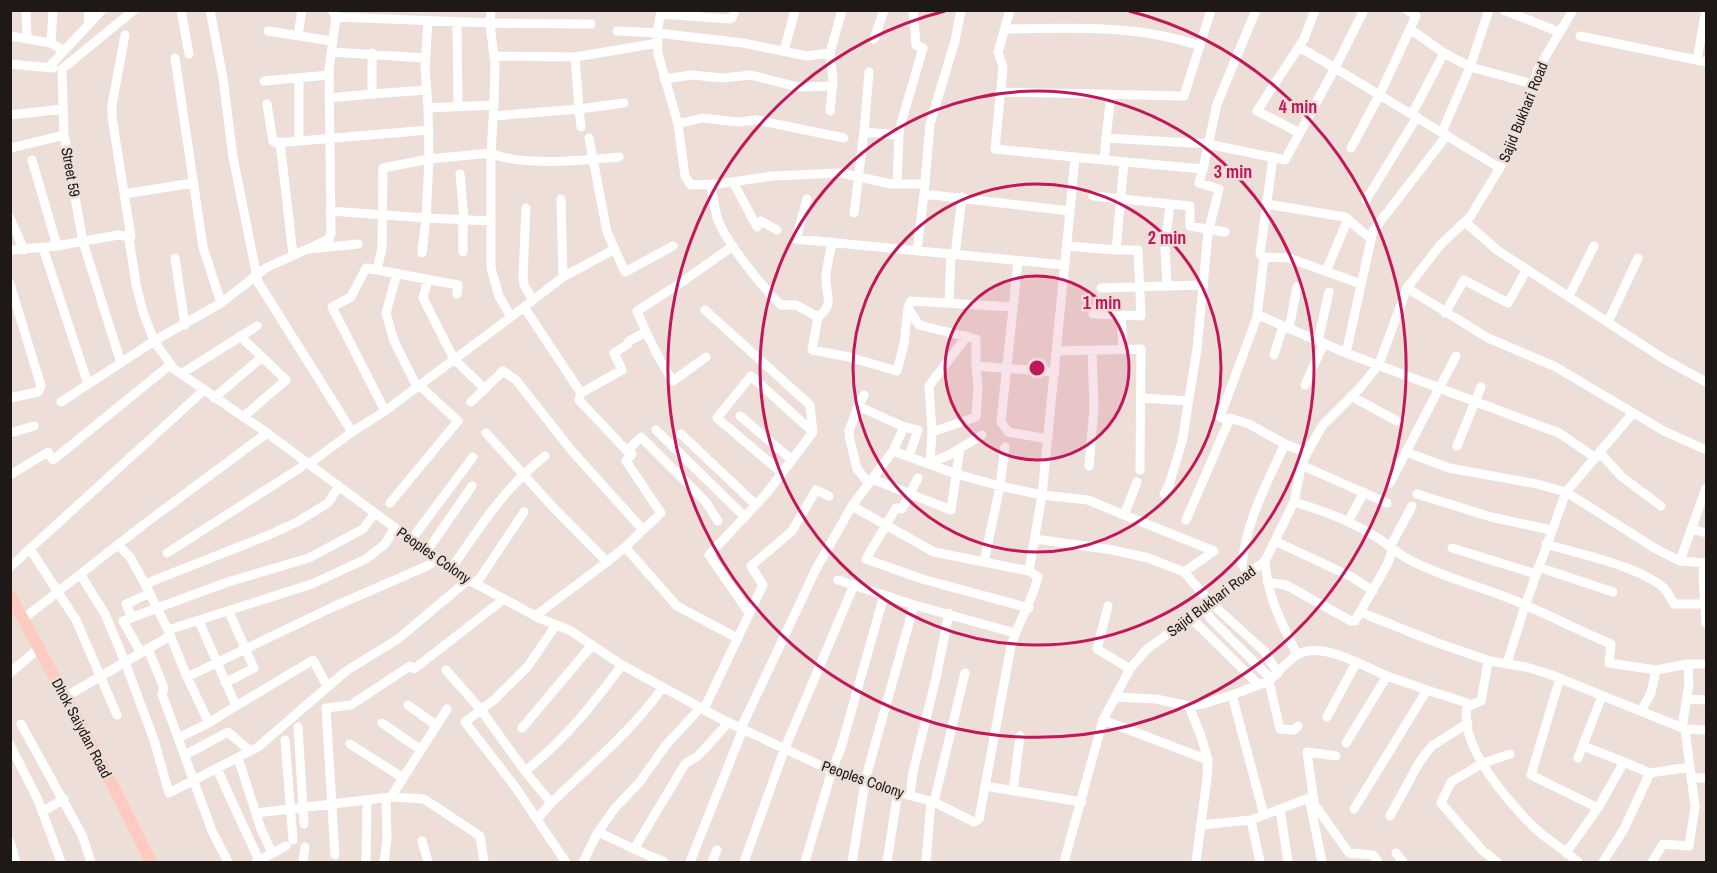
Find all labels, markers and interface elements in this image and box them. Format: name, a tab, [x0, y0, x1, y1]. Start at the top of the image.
street label: Sajid Bukhari Road	[1493, 59, 1553, 165]
text: 4 min	[1279, 94, 1317, 119]
street label: Street 59	[56, 146, 86, 199]
text: 3 min	[1214, 159, 1252, 184]
text: 2 min	[1148, 225, 1186, 250]
text: 1 min	[1083, 290, 1121, 315]
centre of rings	[1027, 358, 1047, 378]
street label: Peoples Colony	[393, 522, 476, 589]
street label: Sajid Bukhari Road	[1162, 561, 1260, 641]
street label: Dhok Saiydan Road	[47, 674, 117, 782]
street label: Peoples Colony	[819, 755, 908, 803]

